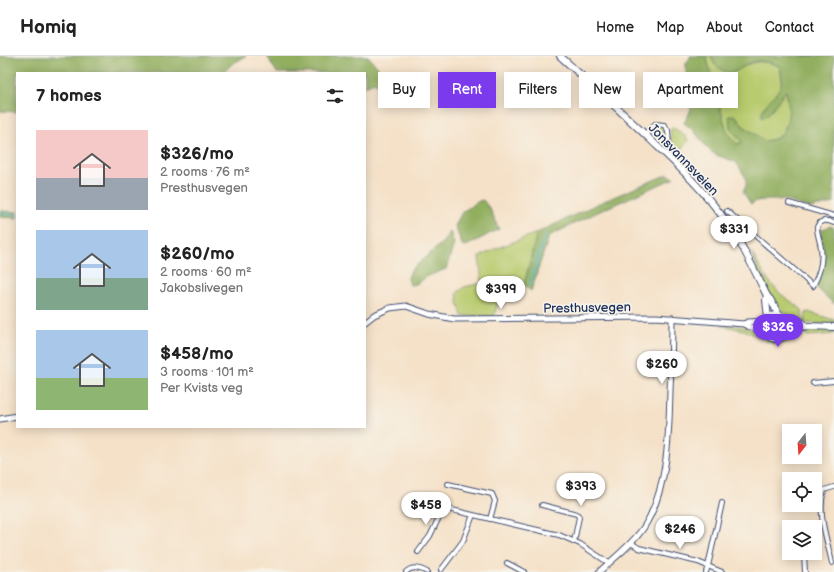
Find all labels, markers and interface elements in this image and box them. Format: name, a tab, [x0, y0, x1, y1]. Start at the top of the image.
text: Homiq	[20, 16, 77, 39]
text: Home	[596, 19, 634, 36]
text: Map	[656, 19, 684, 36]
text: About	[706, 19, 743, 36]
text: Contact	[765, 19, 814, 36]
chip: Buy	[378, 72, 430, 108]
chip: Rent	[438, 72, 496, 108]
chip: Filters	[504, 72, 571, 108]
chip: New	[579, 72, 635, 108]
chip: Apartment	[643, 72, 738, 108]
icon: filters	[324, 85, 346, 107]
text: 7 homes	[36, 86, 102, 106]
street label: Jonsvannsveien	[645, 120, 722, 199]
text: $326/mo	[160, 144, 234, 164]
icon: home	[68, 146, 116, 194]
text: 2 rooms · 76 m²	[160, 164, 250, 180]
text: Presthusvegen	[160, 180, 248, 196]
pin: $331	[710, 216, 758, 250]
text: $331	[719, 221, 749, 237]
text: $260/mo	[160, 244, 234, 264]
icon: home	[68, 246, 116, 294]
text: 2 rooms · 60 m²	[160, 264, 252, 280]
pin: $399	[477, 276, 525, 310]
text: Jakobslivegen	[160, 280, 243, 296]
text: $399	[485, 281, 517, 297]
street label: Presthusvegen	[543, 299, 631, 317]
pin: $326	[754, 314, 802, 348]
text: $326	[762, 319, 794, 335]
text: $458/mo	[160, 344, 233, 364]
icon: home	[68, 346, 116, 394]
pin: $260	[638, 351, 686, 385]
text: $260	[646, 356, 678, 372]
text: 3 rooms · 101 m²	[160, 364, 254, 380]
text: Per Kvists veg	[160, 380, 243, 396]
north arrow	[782, 424, 822, 464]
map controls	[782, 424, 822, 560]
button: locate	[782, 472, 822, 512]
pin: $393	[557, 473, 605, 507]
text: $393	[565, 478, 597, 494]
pin: $458	[402, 492, 450, 526]
text: $458	[410, 497, 442, 513]
pin: $246	[656, 516, 704, 550]
button: layers	[782, 520, 822, 560]
text: $246	[664, 521, 696, 537]

